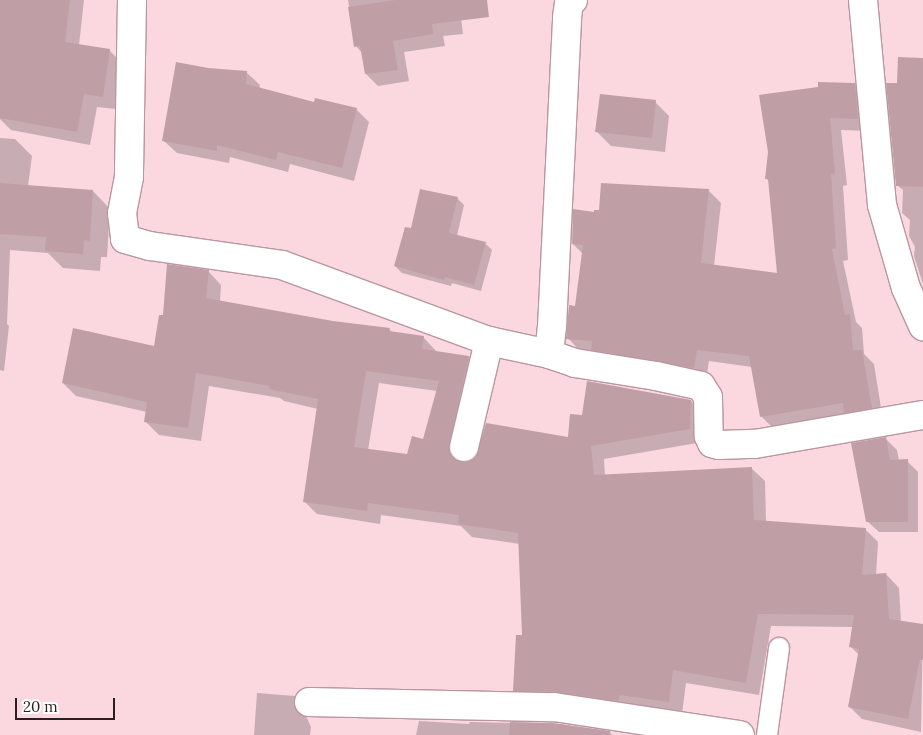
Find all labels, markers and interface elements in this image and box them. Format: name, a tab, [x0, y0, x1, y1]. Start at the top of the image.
scale bar	[18, 688, 118, 720]
text: 20 m	[23, 697, 58, 716]

